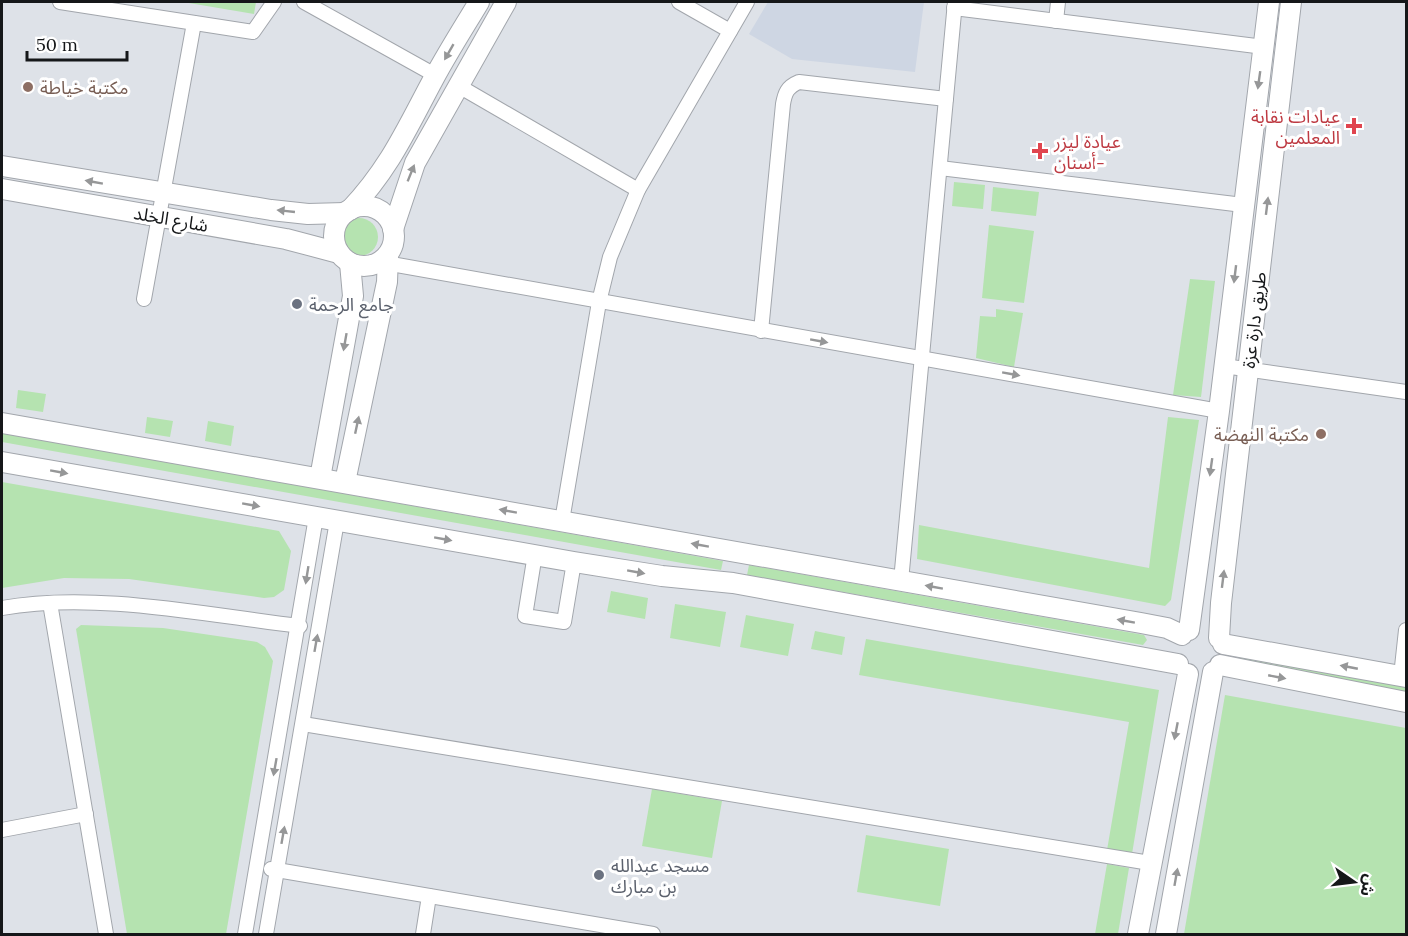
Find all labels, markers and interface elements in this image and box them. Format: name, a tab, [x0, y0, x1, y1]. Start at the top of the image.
scale bar	[27, 24, 128, 62]
text: 50 m	[36, 33, 78, 56]
one-way arrow	[444, 44, 455, 60]
one-way arrow	[1255, 71, 1264, 90]
place label: مكتبة خياطة	[40, 76, 128, 99]
marker: مكتبة خياطة	[21, 80, 35, 94]
place label: عيادات نقابة المعلمين	[1251, 105, 1340, 149]
marker: عيادات نقابة المعلمين	[1345, 117, 1363, 135]
place label: عيادة ليزر أسنان-	[1053, 130, 1121, 174]
marker: عيادة ليزر أسنان-	[1031, 142, 1049, 160]
one-way arrow	[406, 164, 416, 182]
one-way arrow	[84, 177, 103, 186]
one-way arrow	[1262, 196, 1272, 215]
street label: شارع الخلد	[131, 201, 210, 240]
one-way arrow	[277, 206, 296, 216]
one-way arrow	[1230, 264, 1240, 283]
street label: طريق دارة عزة	[1237, 270, 1271, 370]
place label: جامع الرحمة	[309, 293, 394, 319]
marker: جامع الرحمة	[290, 297, 304, 311]
one-way arrow	[340, 333, 349, 352]
one-way arrow	[810, 336, 829, 345]
one-way arrow	[1002, 370, 1021, 379]
one-way arrow	[353, 415, 362, 434]
place label: مكتبة النهضة	[1214, 423, 1309, 446]
marker: مكتبة النهضة	[1314, 427, 1328, 441]
one-way arrow	[1206, 458, 1215, 477]
one-way arrow	[50, 468, 69, 477]
one-way arrow	[242, 501, 261, 510]
one-way arrow	[499, 506, 518, 515]
one-way arrow	[434, 534, 453, 543]
one-way arrow	[691, 540, 710, 549]
one-way arrow	[303, 565, 312, 584]
one-way arrow	[626, 568, 645, 577]
one-way arrow	[1219, 570, 1228, 589]
one-way arrow	[924, 582, 943, 591]
one-way arrow	[1116, 616, 1135, 625]
one-way arrow	[312, 634, 321, 653]
one-way arrow	[1339, 662, 1358, 671]
one-way arrow	[1268, 672, 1287, 682]
one-way arrow	[1171, 722, 1180, 741]
one-way arrow	[270, 757, 279, 776]
one-way arrow	[279, 826, 288, 845]
north arrow	[1324, 852, 1384, 912]
place label: مسجد عبدالله بن مبارك	[611, 854, 709, 898]
one-way arrow	[1172, 867, 1181, 886]
marker: مسجد عبدالله بن مبارك	[592, 868, 606, 882]
text: ش	[1356, 873, 1381, 899]

